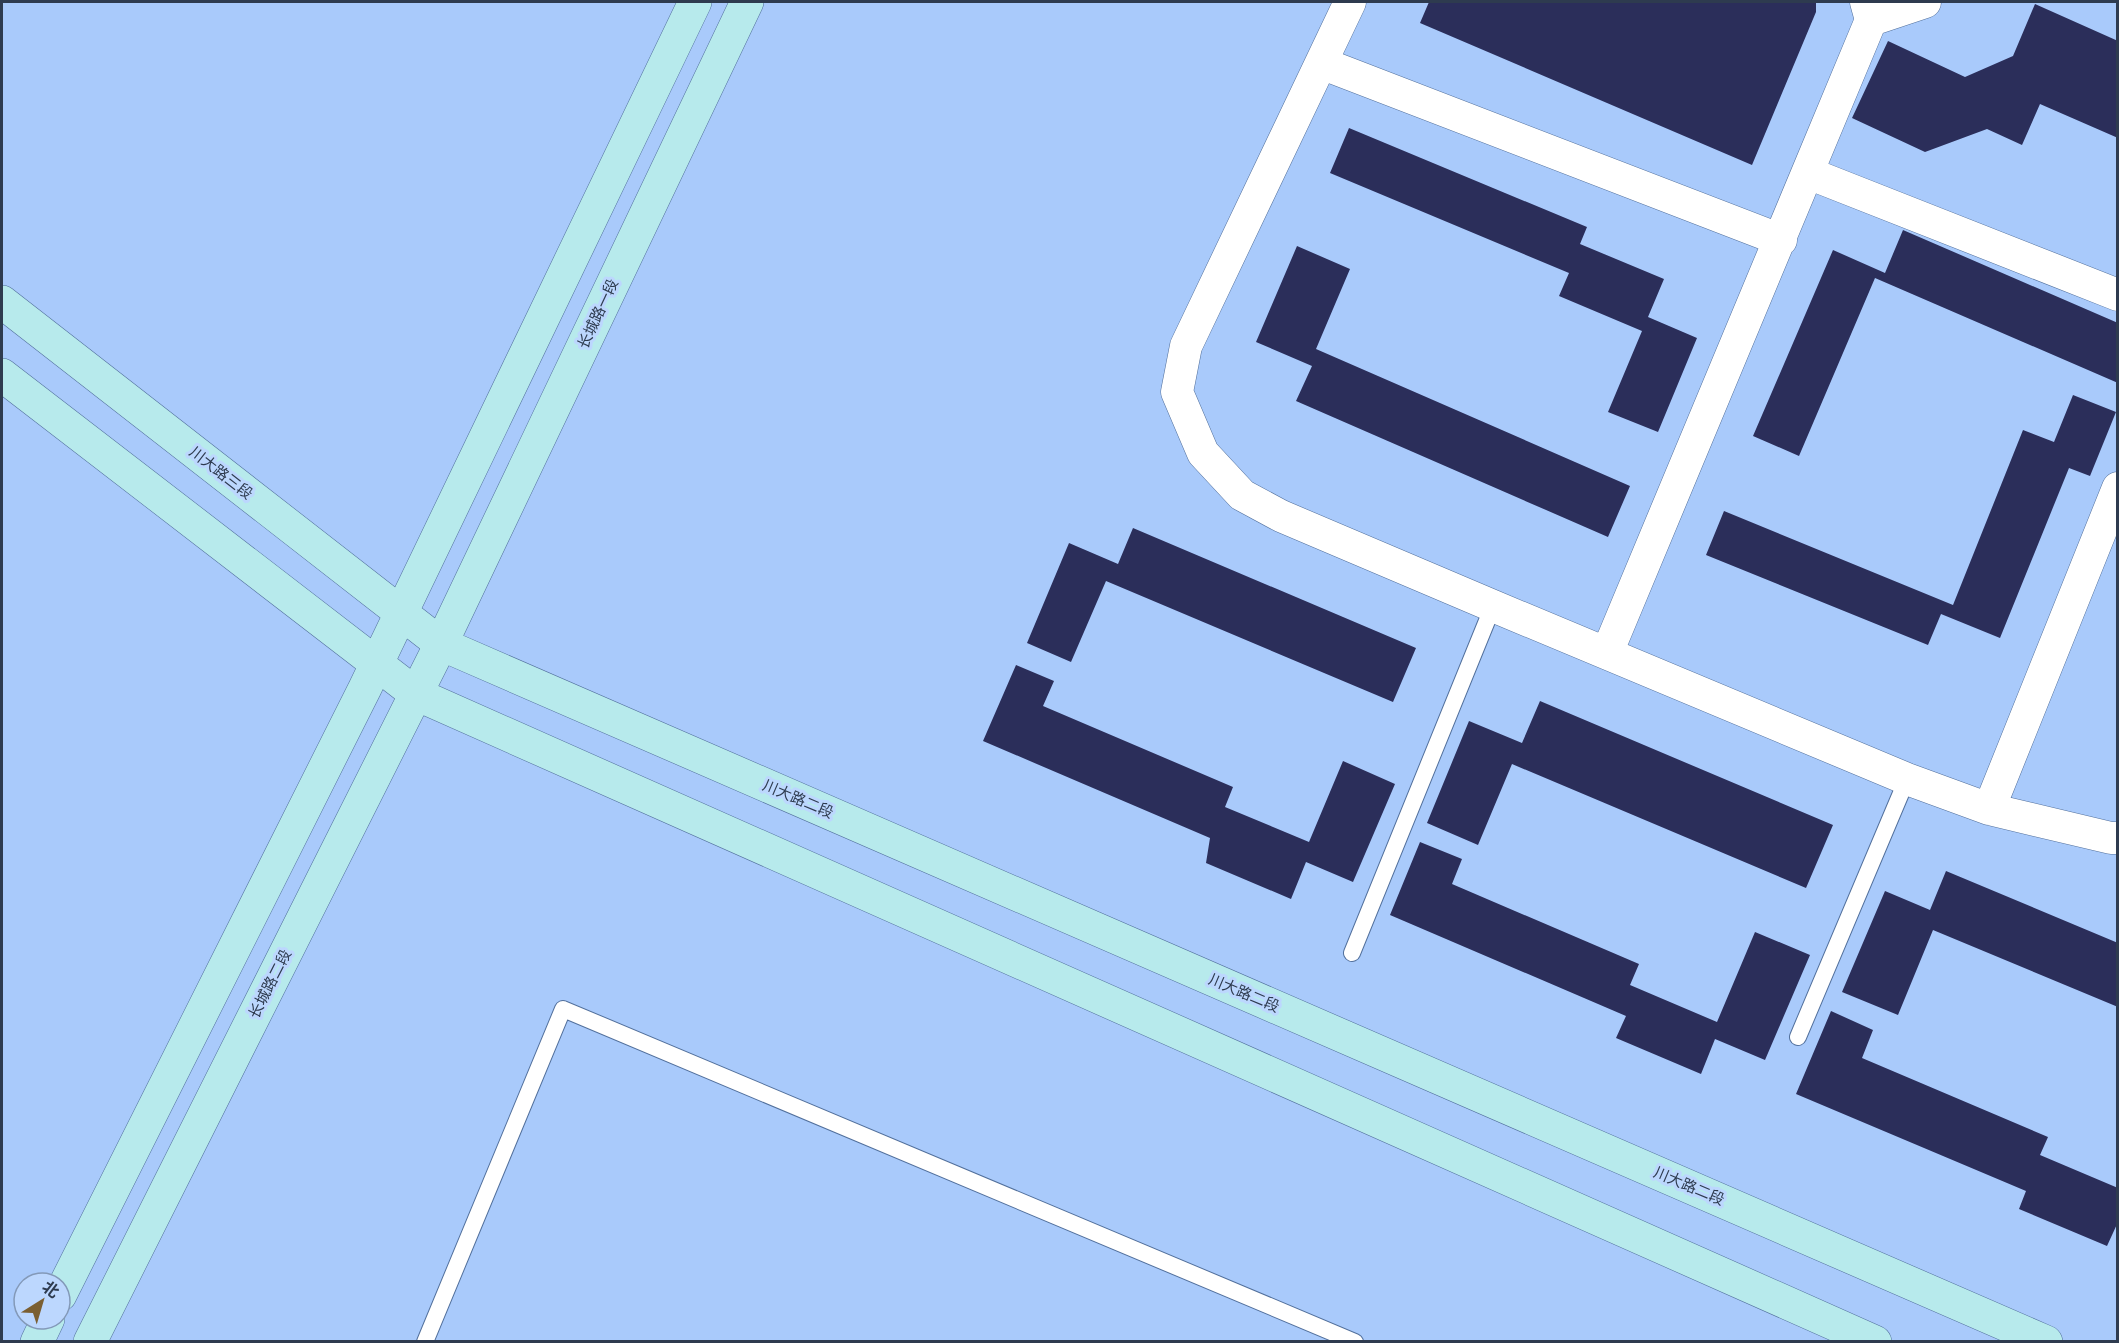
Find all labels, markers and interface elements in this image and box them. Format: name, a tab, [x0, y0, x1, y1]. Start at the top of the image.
street label: 长城路一段	[573, 276, 622, 352]
street label: 川大路三段	[186, 442, 257, 503]
street label: 川大路二段	[760, 775, 836, 822]
street label: 长城路二段	[244, 946, 295, 1022]
street label: 川大路二段	[1206, 969, 1282, 1016]
street label: 川大路二段	[1651, 1162, 1727, 1209]
north arrow	[12, 1271, 72, 1331]
text: 北	[39, 1277, 63, 1302]

